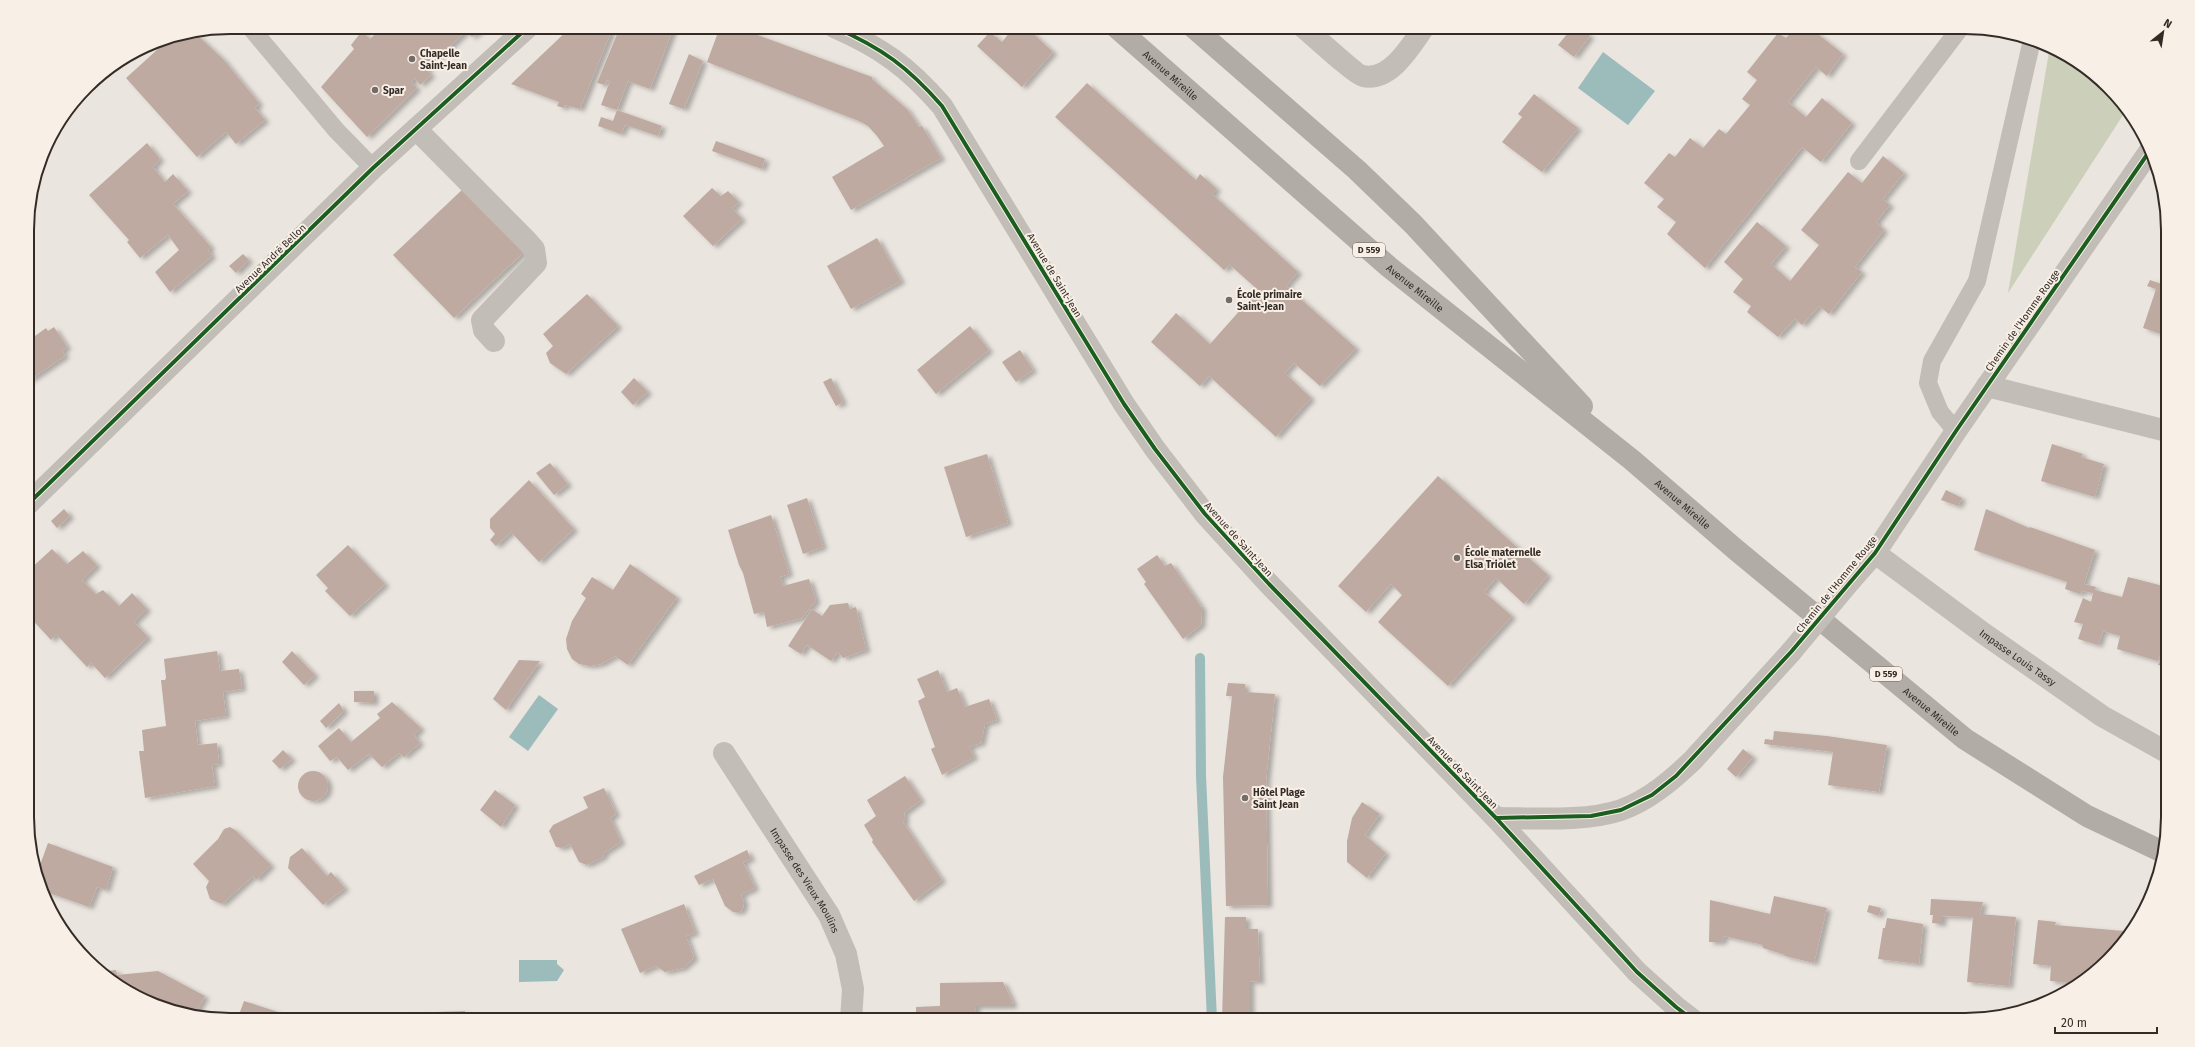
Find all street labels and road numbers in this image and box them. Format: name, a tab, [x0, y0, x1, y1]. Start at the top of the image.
street label: Avenue Mireille	[1140, 48, 1200, 103]
street label: Avenue André Bellon	[233, 222, 309, 296]
street label: Avenue de Saint-Jean	[1024, 231, 1084, 320]
road number: D 559	[1353, 243, 1385, 257]
street label: Avenue Mireille	[1384, 262, 1446, 315]
street label: Chemin de l'Homme Rouge	[1983, 267, 2063, 374]
street label: Avenue Mireille	[1652, 477, 1712, 532]
street label: Avenue de Saint-Jean	[1202, 500, 1275, 579]
street label: Chemin de l'Homme Rouge	[1794, 534, 1880, 636]
street label: Impasse Louis Tassy	[1977, 627, 2058, 689]
road number: D 559	[1870, 667, 1902, 681]
street label: Avenue Mireille	[1900, 685, 1962, 739]
street label: Avenue de Saint-Jean	[1425, 734, 1500, 812]
street label: Impasse des Vieux Moulins	[767, 826, 841, 935]

